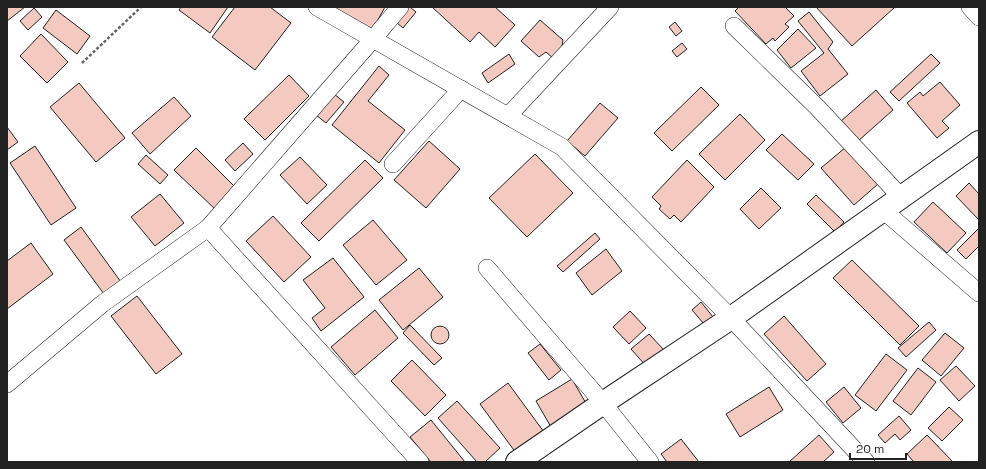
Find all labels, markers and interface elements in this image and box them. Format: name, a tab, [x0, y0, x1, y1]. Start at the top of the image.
scale bar	[850, 435, 906, 461]
text: 20 m	[856, 441, 884, 457]

